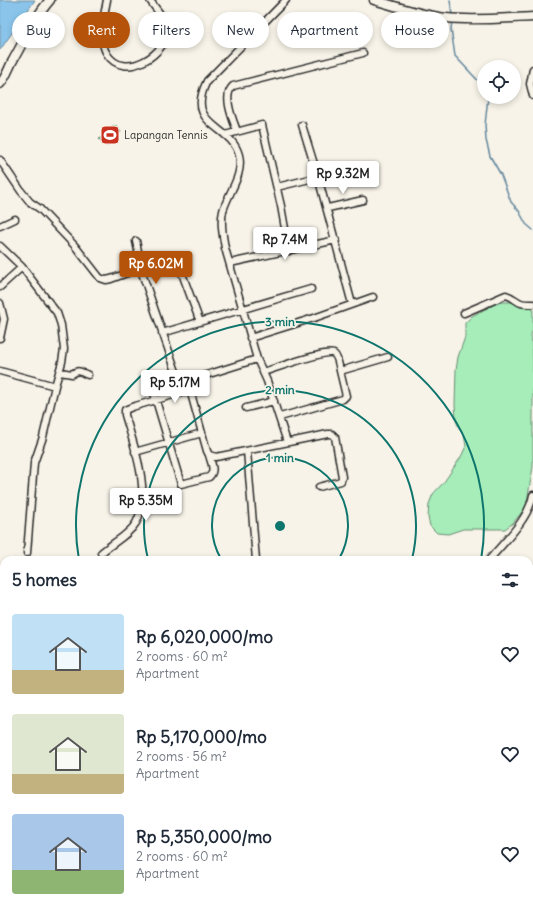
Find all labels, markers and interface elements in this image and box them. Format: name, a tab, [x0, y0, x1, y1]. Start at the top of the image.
chip: Buy	[12, 12, 65, 48]
chip: Rent	[73, 12, 130, 48]
chip: Filters	[138, 12, 204, 48]
chip: New	[212, 12, 269, 48]
chip: Apartment	[277, 12, 373, 48]
chip: House	[381, 12, 449, 48]
map controls	[477, 60, 521, 104]
button: locate	[477, 60, 521, 104]
sports icon: Lapangan Tennis	[99, 124, 121, 146]
place label: Lapangan Tennis	[124, 128, 208, 142]
pin: Rp 9.32M	[302, 161, 384, 195]
text: Rp 9.32M	[316, 165, 370, 182]
pin: Rp 7.4M	[248, 227, 322, 261]
text: Rp 7.4M	[262, 231, 308, 248]
pin: Rp 6.02M	[115, 251, 197, 285]
text: Rp 6.02M	[128, 255, 184, 272]
text: 3 min	[265, 314, 295, 329]
pin: Rp 5.17M	[134, 370, 216, 404]
text: Rp 5.17M	[150, 374, 200, 391]
text: 2 min	[265, 382, 295, 397]
text: 1 min	[266, 450, 294, 465]
pin: Rp 5.35M	[105, 488, 187, 522]
text: Rp 5.35M	[119, 492, 173, 509]
centre of rings	[273, 519, 287, 533]
text: 5 homes	[12, 569, 77, 591]
icon: filters	[499, 569, 521, 591]
text: Rp 6,020,000/mo	[136, 626, 273, 648]
icon: home	[44, 630, 92, 678]
icon: heart	[499, 643, 521, 665]
text: 2 rooms · 60 m²	[136, 648, 228, 665]
text: Apartment	[136, 665, 199, 682]
text: Rp 5,170,000/mo	[136, 726, 267, 748]
icon: home	[44, 730, 92, 778]
icon: heart	[499, 743, 521, 765]
text: 2 rooms · 56 m²	[136, 748, 227, 765]
text: Apartment	[136, 765, 199, 782]
text: Rp 5,350,000/mo	[136, 826, 272, 848]
icon: home	[44, 830, 92, 878]
icon: heart	[499, 843, 521, 865]
text: 2 rooms · 60 m²	[136, 848, 228, 865]
text: Apartment	[136, 865, 199, 882]

